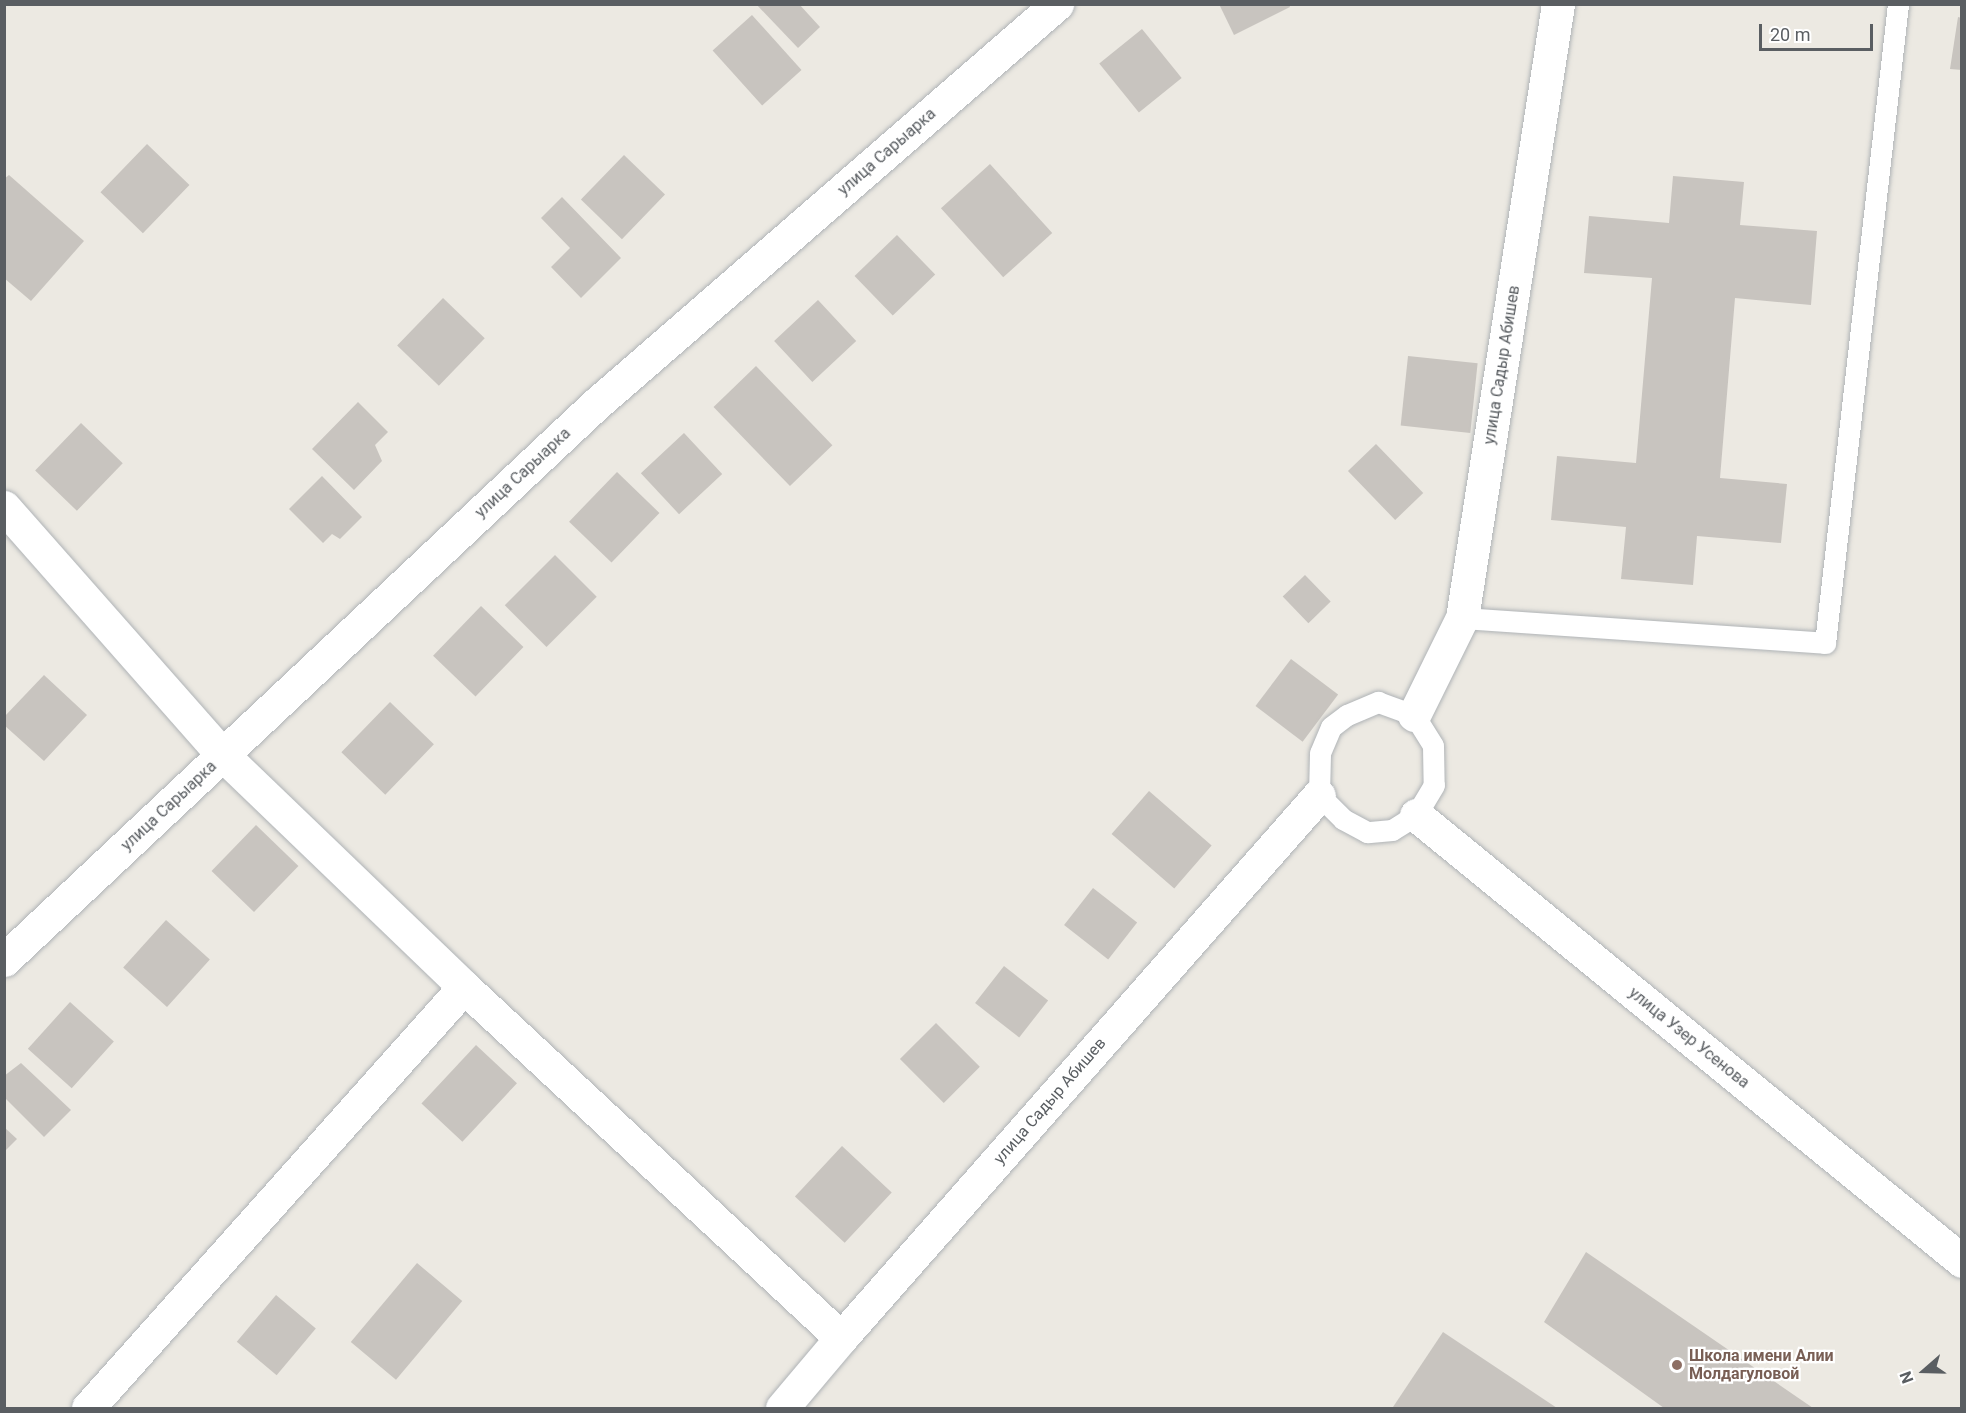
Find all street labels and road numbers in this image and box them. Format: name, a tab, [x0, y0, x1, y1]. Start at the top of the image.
street label: улица Сарыарка	[834, 104, 940, 200]
street label: улица Садыр Абишев	[1480, 284, 1524, 446]
street label: улица Сарыарка	[471, 424, 575, 522]
street label: улица Сарыарка	[117, 757, 221, 855]
street label: улица Узер Усенова	[1625, 983, 1753, 1093]
street label: улица Садыр Абишев	[990, 1034, 1110, 1168]

